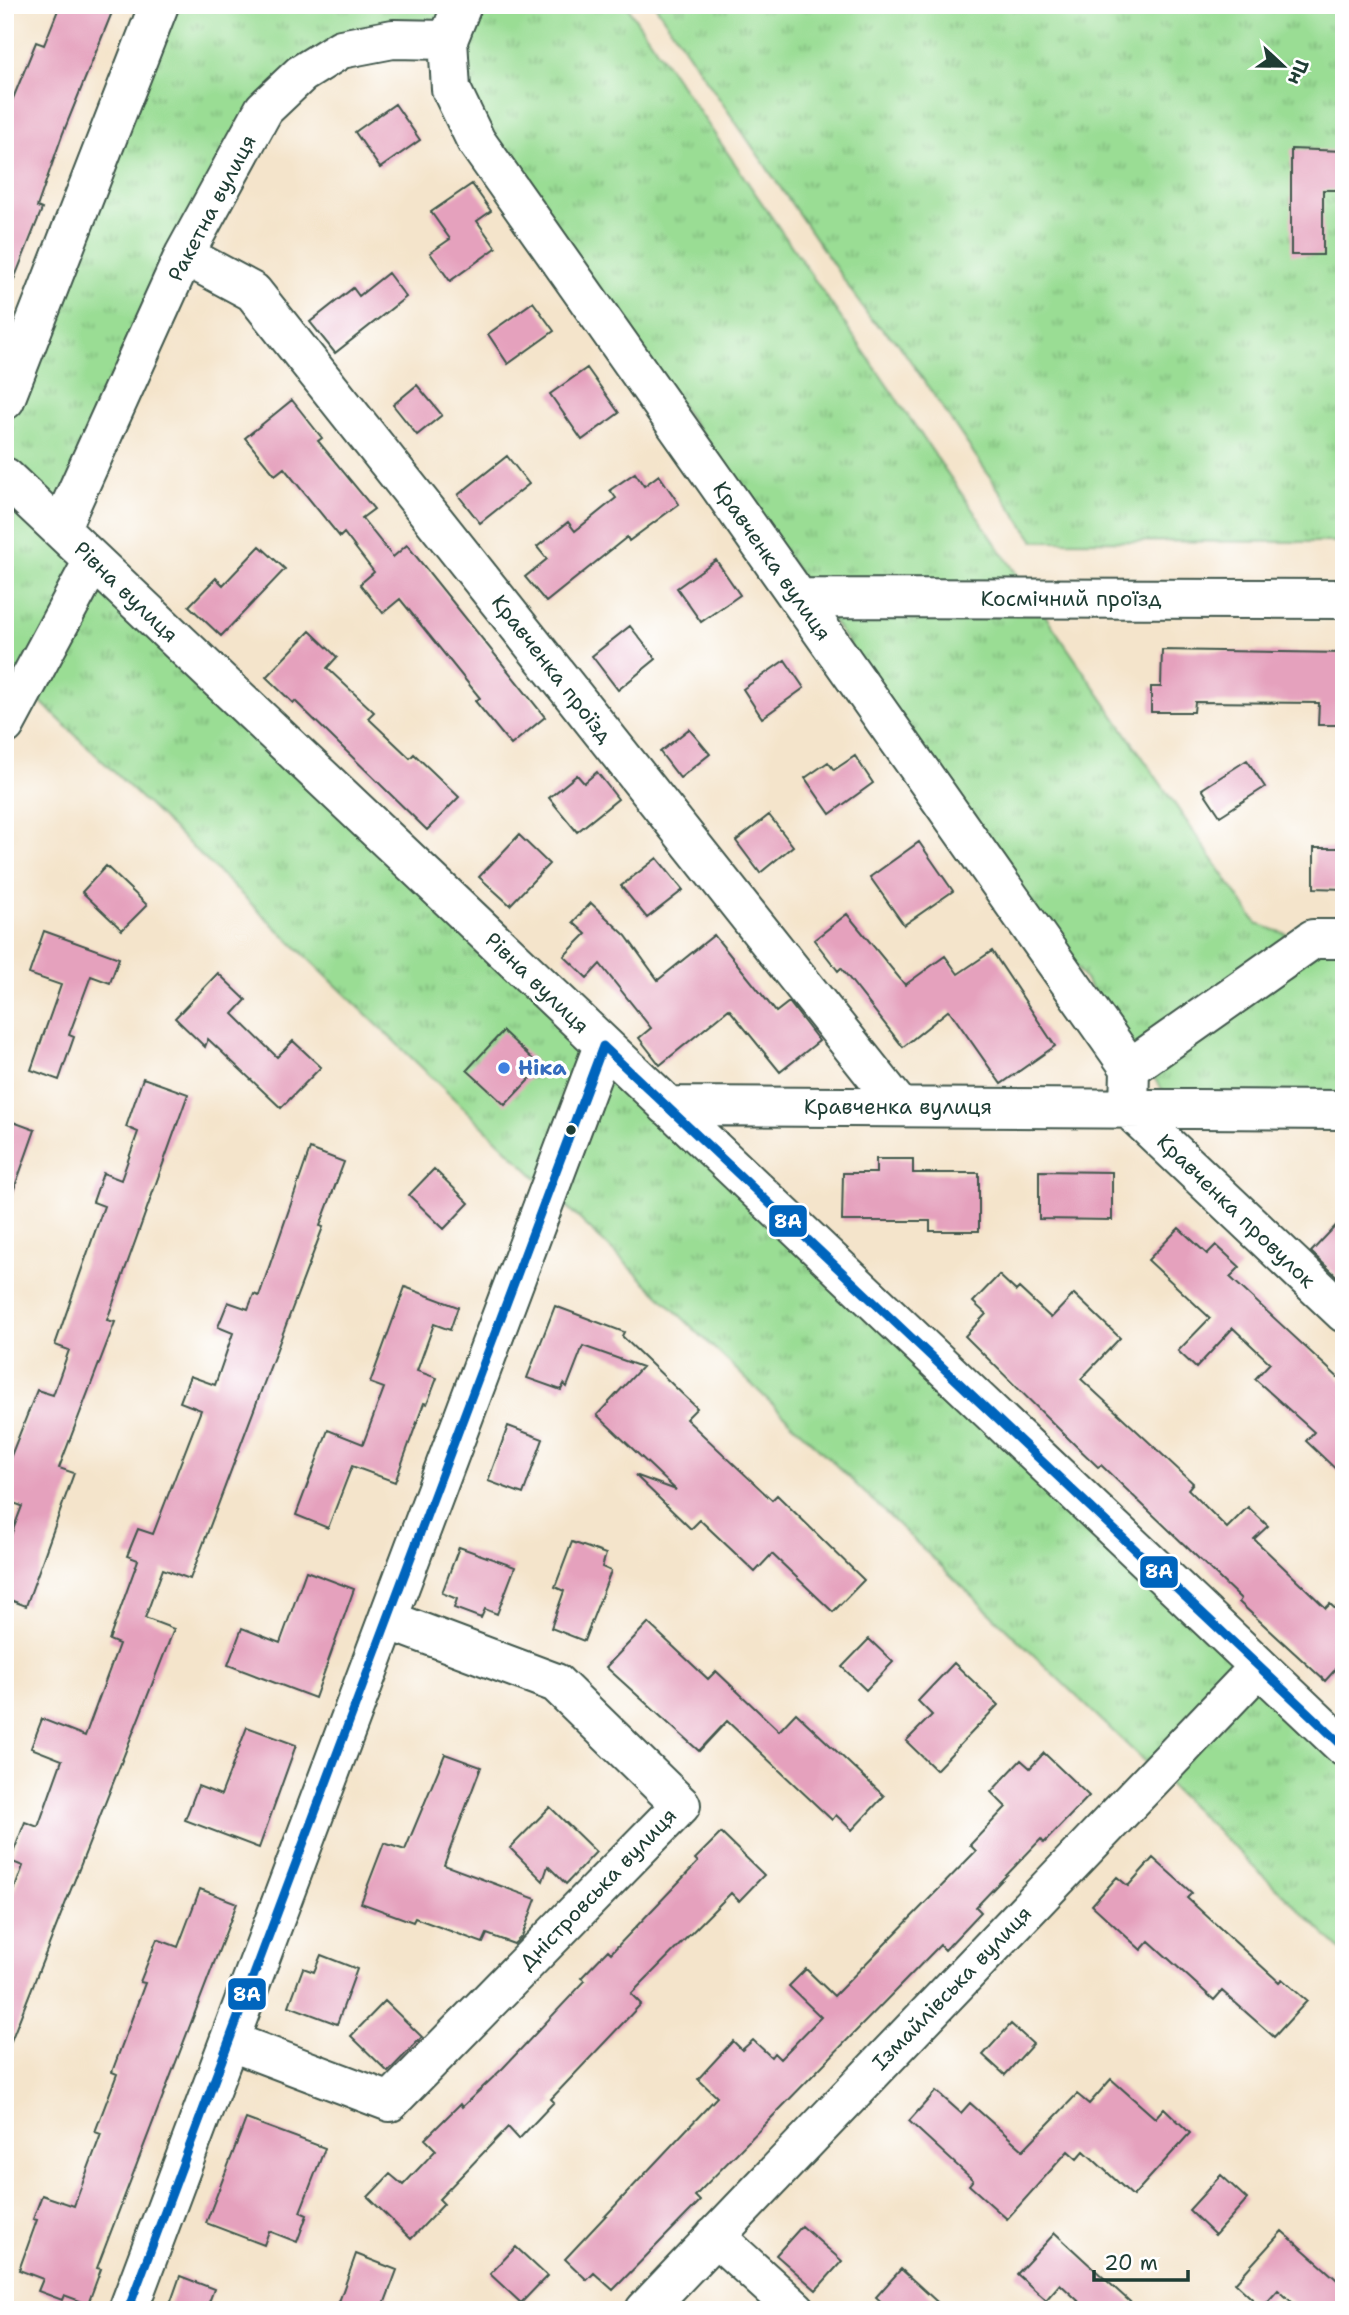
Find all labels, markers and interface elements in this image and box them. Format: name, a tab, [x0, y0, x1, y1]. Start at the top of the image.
north arrow	[1248, 32, 1318, 102]
text: Пн	[1282, 56, 1315, 89]
street label: Ракетна вулиця	[162, 130, 262, 286]
street label: Кравченка вулиця	[707, 476, 837, 646]
street label: Рівна вулиця	[68, 535, 184, 649]
street label: Космічний проїзд	[980, 585, 1162, 613]
street label: Кравченка проїзд	[485, 589, 619, 749]
street label: Рівна вулиця	[479, 926, 595, 1040]
place label: Ніка	[518, 1054, 567, 1082]
marker: Ніка	[496, 1060, 512, 1076]
street label: Кравченка вулиця	[804, 1093, 992, 1121]
unlabelled marker	[564, 1123, 578, 1137]
street label: Кравченка провулок	[1151, 1128, 1321, 1294]
line badge: 8А	[768, 1204, 808, 1238]
text: 8А	[774, 1209, 802, 1234]
line badge: 8А	[1139, 1555, 1179, 1589]
text: 8А	[1145, 1559, 1173, 1584]
street label: Дністровська вулиця	[513, 1802, 683, 1976]
street label: Ізмайлівська вулиця	[866, 1900, 1038, 2076]
line badge: 8А	[227, 1977, 267, 2011]
text: 8А	[233, 1982, 261, 2007]
scale bar	[1094, 2238, 1188, 2282]
text: 20 m	[1104, 2249, 1158, 2277]

